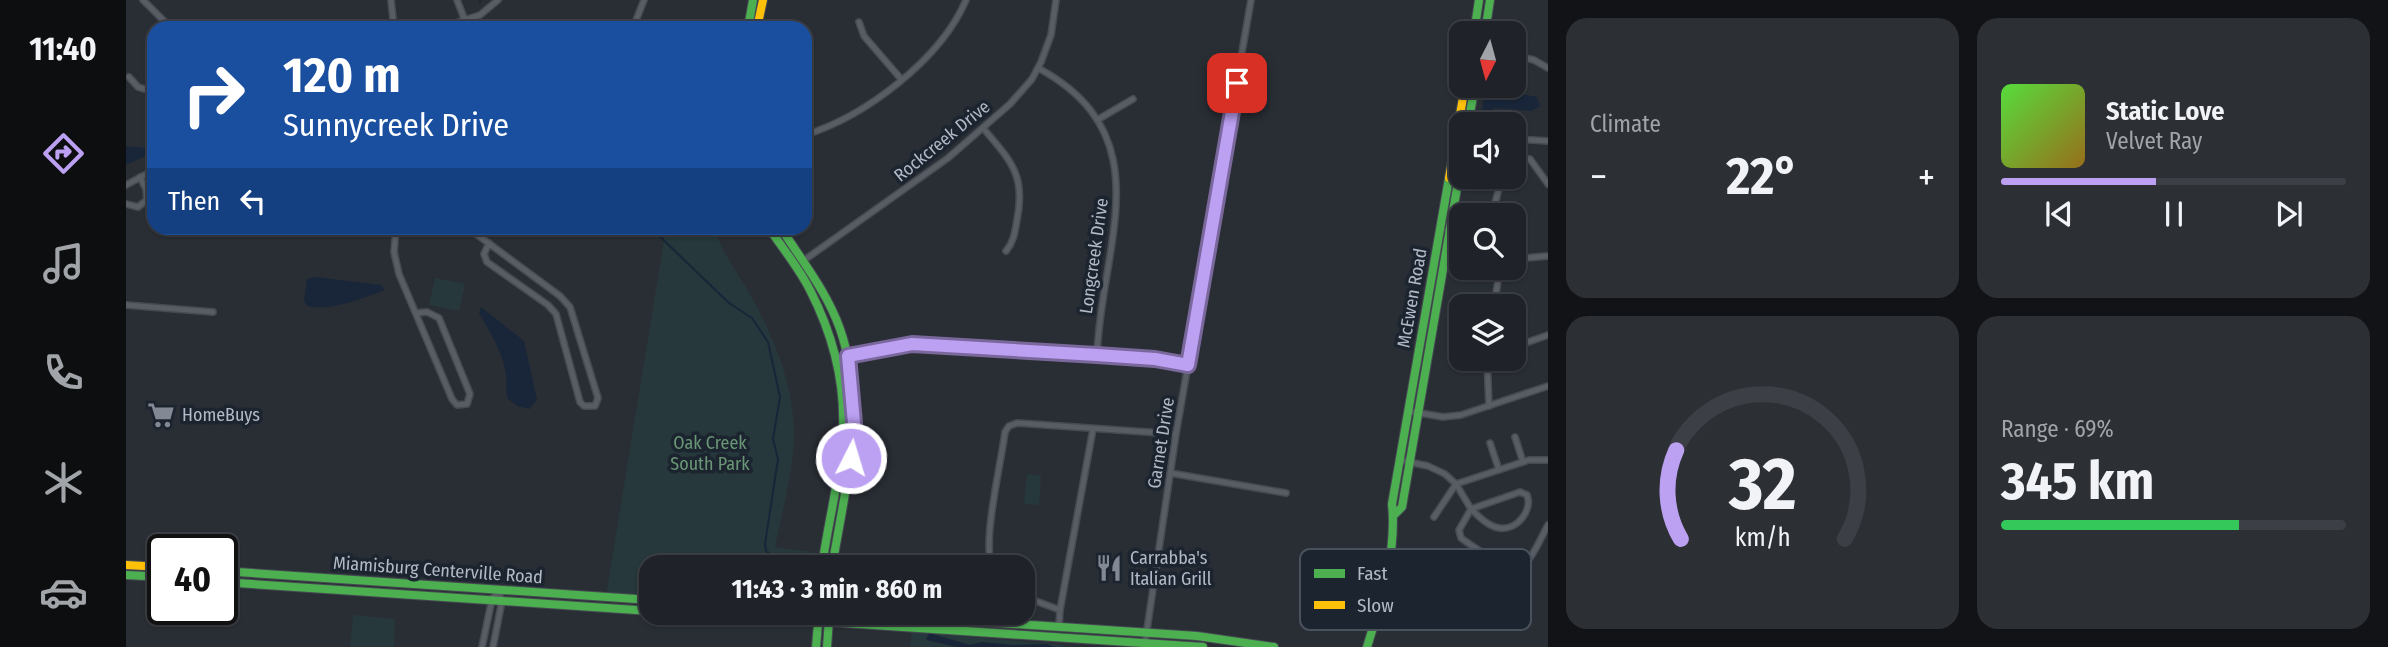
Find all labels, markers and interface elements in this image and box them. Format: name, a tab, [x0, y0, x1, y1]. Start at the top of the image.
north arrow	[1449, 21, 1526, 98]
map controls	[1449, 21, 1526, 371]
text: 11:40	[29, 30, 97, 68]
text: 120 m	[283, 46, 401, 105]
icon: right	[168, 49, 259, 140]
pin	[1207, 53, 1267, 113]
icon: arrive	[1218, 64, 1256, 102]
street label: Rockcreek Drive	[890, 96, 994, 186]
text: Static Love	[2106, 96, 2224, 127]
text: Sunnycreek Drive	[283, 106, 509, 144]
text: Climate	[1590, 110, 1661, 138]
button: sound	[1449, 112, 1526, 189]
text: Velvet Ray	[2106, 127, 2202, 155]
icon: directions	[39, 129, 88, 178]
text: 22°	[1726, 145, 1799, 208]
text: −	[1590, 154, 1607, 200]
text: +	[1918, 154, 1935, 200]
icon: left	[234, 182, 272, 220]
text: Then	[168, 186, 220, 217]
icon: previous	[2040, 195, 2078, 233]
icon: pause	[2155, 195, 2193, 233]
icon: next	[2270, 195, 2308, 233]
street label: Longcreek Drive	[1075, 197, 1113, 315]
button: search	[1449, 203, 1526, 280]
icon: music	[39, 239, 88, 288]
street label: McEwen Road	[1392, 247, 1432, 349]
button: layers	[1449, 294, 1526, 371]
icon: phone	[39, 348, 88, 397]
street label: Garnet Drive	[1143, 396, 1179, 490]
supermarket icon: HomeBuys	[146, 400, 176, 430]
place label: HomeBuys	[182, 404, 260, 426]
text: Range · 69%	[2001, 415, 2114, 443]
position arrow	[814, 421, 888, 495]
park label: Oak Creek South Park	[670, 432, 750, 475]
text: 32	[1728, 441, 1796, 528]
text: 345 km	[2001, 450, 2154, 513]
icon: climate	[39, 458, 88, 507]
text: km/h	[1735, 522, 1790, 552]
speed limit sign: 40	[147, 534, 238, 625]
place label: Carrabba's Italian Grill	[1130, 547, 1212, 590]
legend	[1300, 549, 1531, 630]
street label: Miamisburg Centerville Road	[332, 552, 544, 588]
restaurant icon: Carrabba's Italian Grill	[1094, 553, 1124, 583]
text: Fast	[1357, 562, 1388, 585]
icon: car	[39, 568, 88, 617]
text: 11:43 · 3 min · 860 m	[732, 574, 942, 605]
text: Slow	[1357, 594, 1394, 617]

